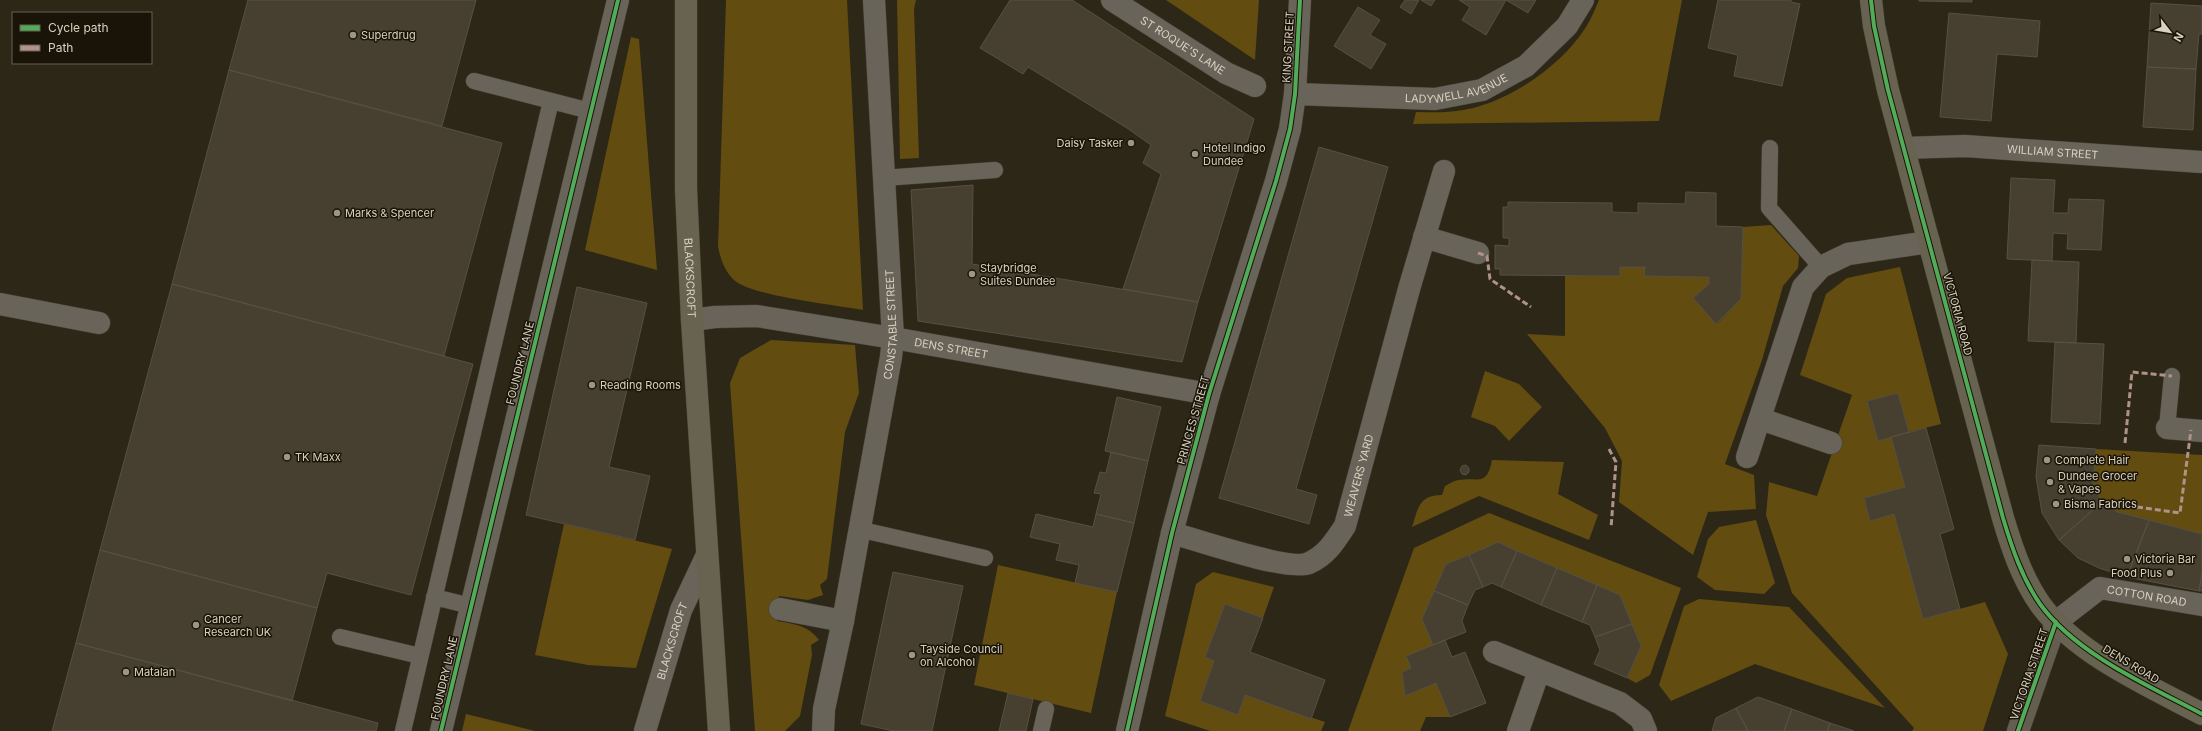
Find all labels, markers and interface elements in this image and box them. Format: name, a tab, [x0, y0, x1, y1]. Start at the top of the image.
street label: KING STREET	[1279, 11, 1297, 83]
legend	[12, 12, 152, 64]
north arrow	[2150, 12, 2190, 52]
street label: ST ROQUE'S LANE	[1138, 13, 1228, 78]
text: Cycle path	[48, 20, 109, 35]
place label: Superdrug	[361, 28, 416, 42]
marker: Superdrug	[348, 30, 358, 40]
text: N	[2170, 30, 2187, 44]
text: Path	[48, 40, 73, 55]
street label: LADYWELL AVENUE	[1405, 70, 1510, 106]
place label: Daisy Tasker	[1057, 136, 1123, 150]
marker: Daisy Tasker	[1126, 138, 1136, 148]
place label: Hotel Indigo Dundee	[1203, 141, 1266, 168]
street label: WILLIAM STREET	[2007, 142, 2099, 162]
marker: Hotel Indigo Dundee	[1190, 149, 1200, 159]
place label: Marks & Spencer	[345, 206, 434, 220]
marker: Marks & Spencer	[332, 208, 342, 218]
street label: BLACKSCROFT	[681, 238, 699, 318]
place label: Staybridge Suites Dundee	[980, 261, 1056, 288]
street label: CONSTABLE STREET	[880, 269, 900, 380]
marker: Staybridge Suites Dundee	[967, 269, 977, 279]
street label: VICTORIA ROAD	[1940, 271, 1976, 357]
street label: FOUNDRY LANE	[503, 320, 537, 406]
street label: DENS STREET	[913, 335, 989, 362]
street label: PRINCES STREET	[1174, 374, 1212, 466]
place label: Reading Rooms	[600, 378, 681, 392]
marker: Reading Rooms	[587, 380, 597, 390]
street label: WEAVERS YARD	[1341, 433, 1376, 518]
place label: TK Maxx	[295, 450, 341, 464]
marker: TK Maxx	[282, 452, 292, 462]
place label: Complete Hair	[2055, 453, 2129, 467]
marker: Complete Hair	[2042, 455, 2052, 465]
place label: Dundee Grocer & Vapes	[2058, 469, 2137, 496]
marker: Dundee Grocer & Vapes	[2045, 477, 2055, 487]
place label: Bisma Fabrics	[2064, 497, 2137, 511]
marker: Bisma Fabrics	[2051, 499, 2061, 509]
place label: Victoria Bar	[2135, 552, 2195, 566]
marker: Victoria Bar	[2122, 554, 2132, 564]
place label: Food Plus	[2111, 566, 2162, 580]
marker: Food Plus	[2165, 568, 2175, 578]
street label: COTTON ROAD	[2106, 582, 2188, 609]
street label: BLACKSCROFT	[654, 600, 691, 681]
place label: Cancer Research UK	[204, 612, 272, 639]
marker: Cancer Research UK	[191, 620, 201, 630]
street label: VICTORIA STREET	[2007, 626, 2051, 722]
street label: FOUNDRY LANE	[428, 635, 460, 721]
place label: Tayside Council on Alcohol	[920, 642, 1002, 669]
street label: DENS ROAD	[2100, 642, 2162, 686]
marker: Tayside Council on Alcohol	[907, 650, 917, 660]
place label: Matalan	[134, 665, 175, 679]
marker: Matalan	[121, 667, 131, 677]

